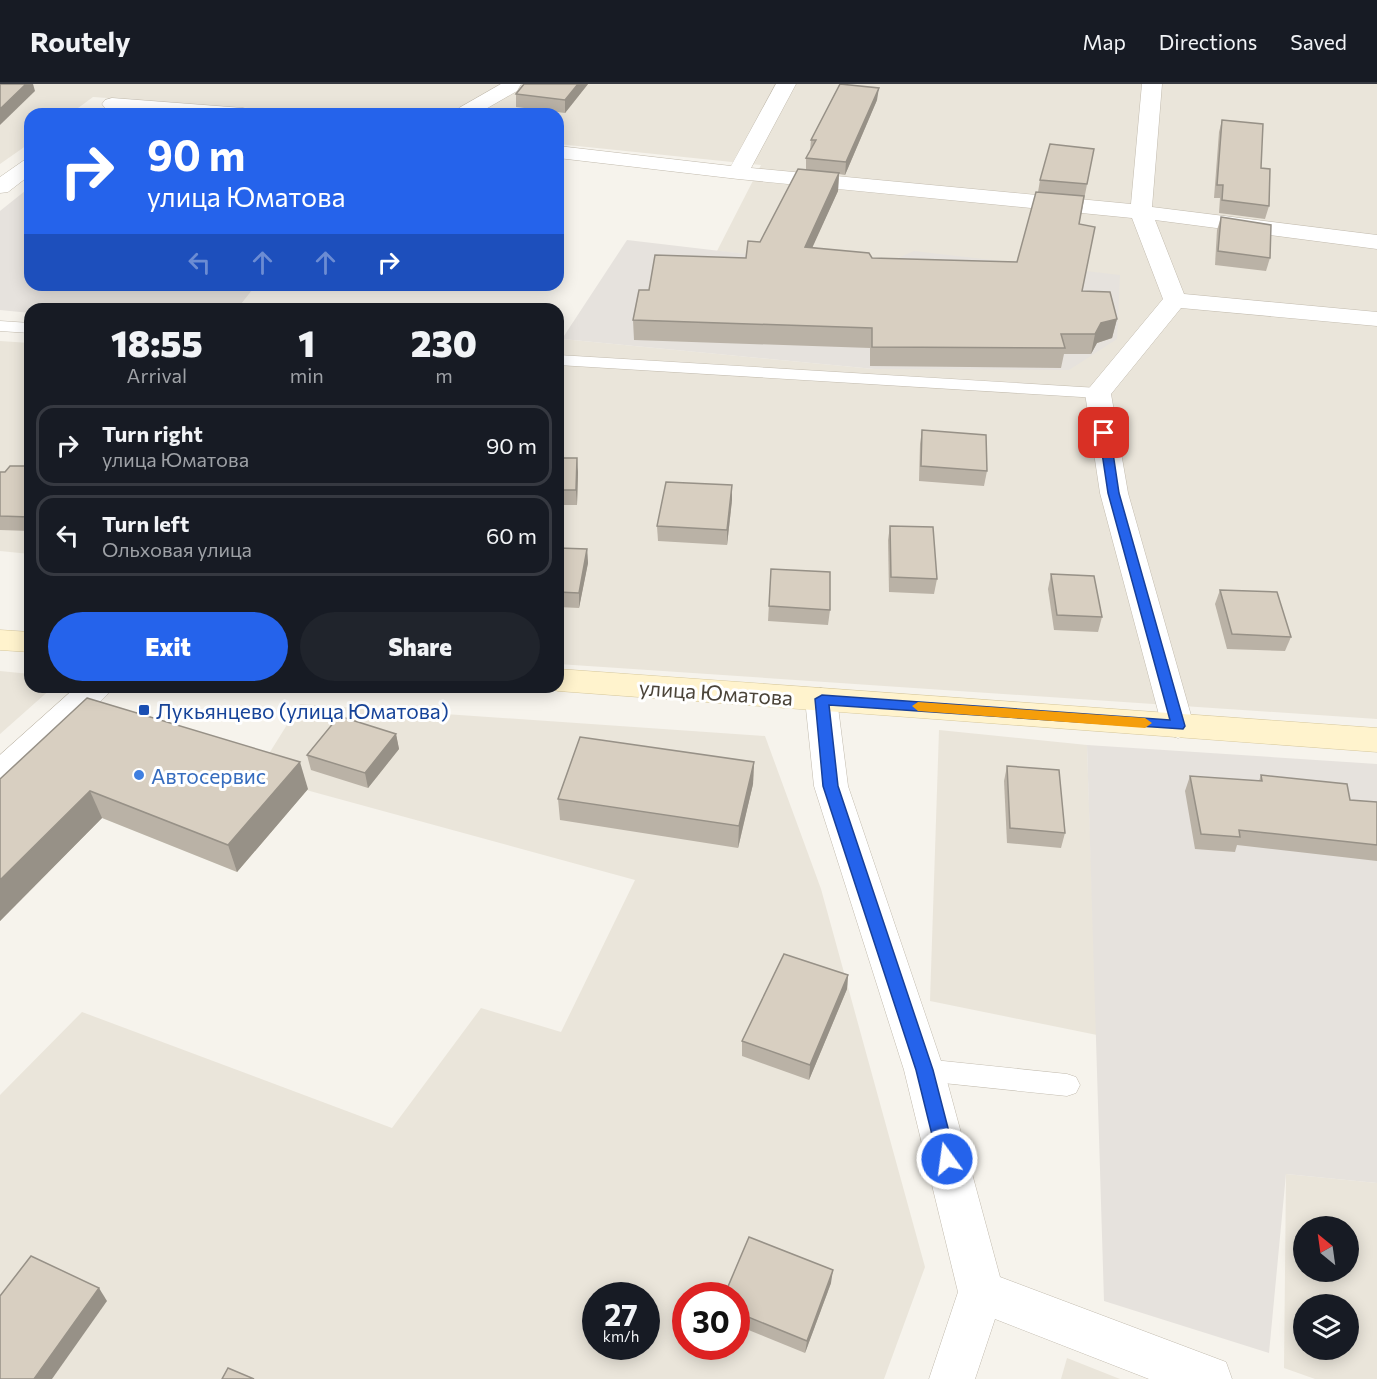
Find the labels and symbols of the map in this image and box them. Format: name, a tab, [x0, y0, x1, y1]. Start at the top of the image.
pin	[1078, 407, 1129, 458]
street label: улица Юматова	[638, 674, 794, 710]
place label: Лукьянцево (улица Юматова)	[156, 698, 449, 723]
marker: Лукьянцево (улица Юматова)	[137, 703, 151, 717]
place label: Автосервис	[151, 763, 266, 788]
marker: Автосервис	[132, 768, 146, 782]
position arrow	[915, 1127, 979, 1191]
north arrow	[1293, 1216, 1359, 1282]
speed limit sign: 30	[672, 1282, 750, 1360]

